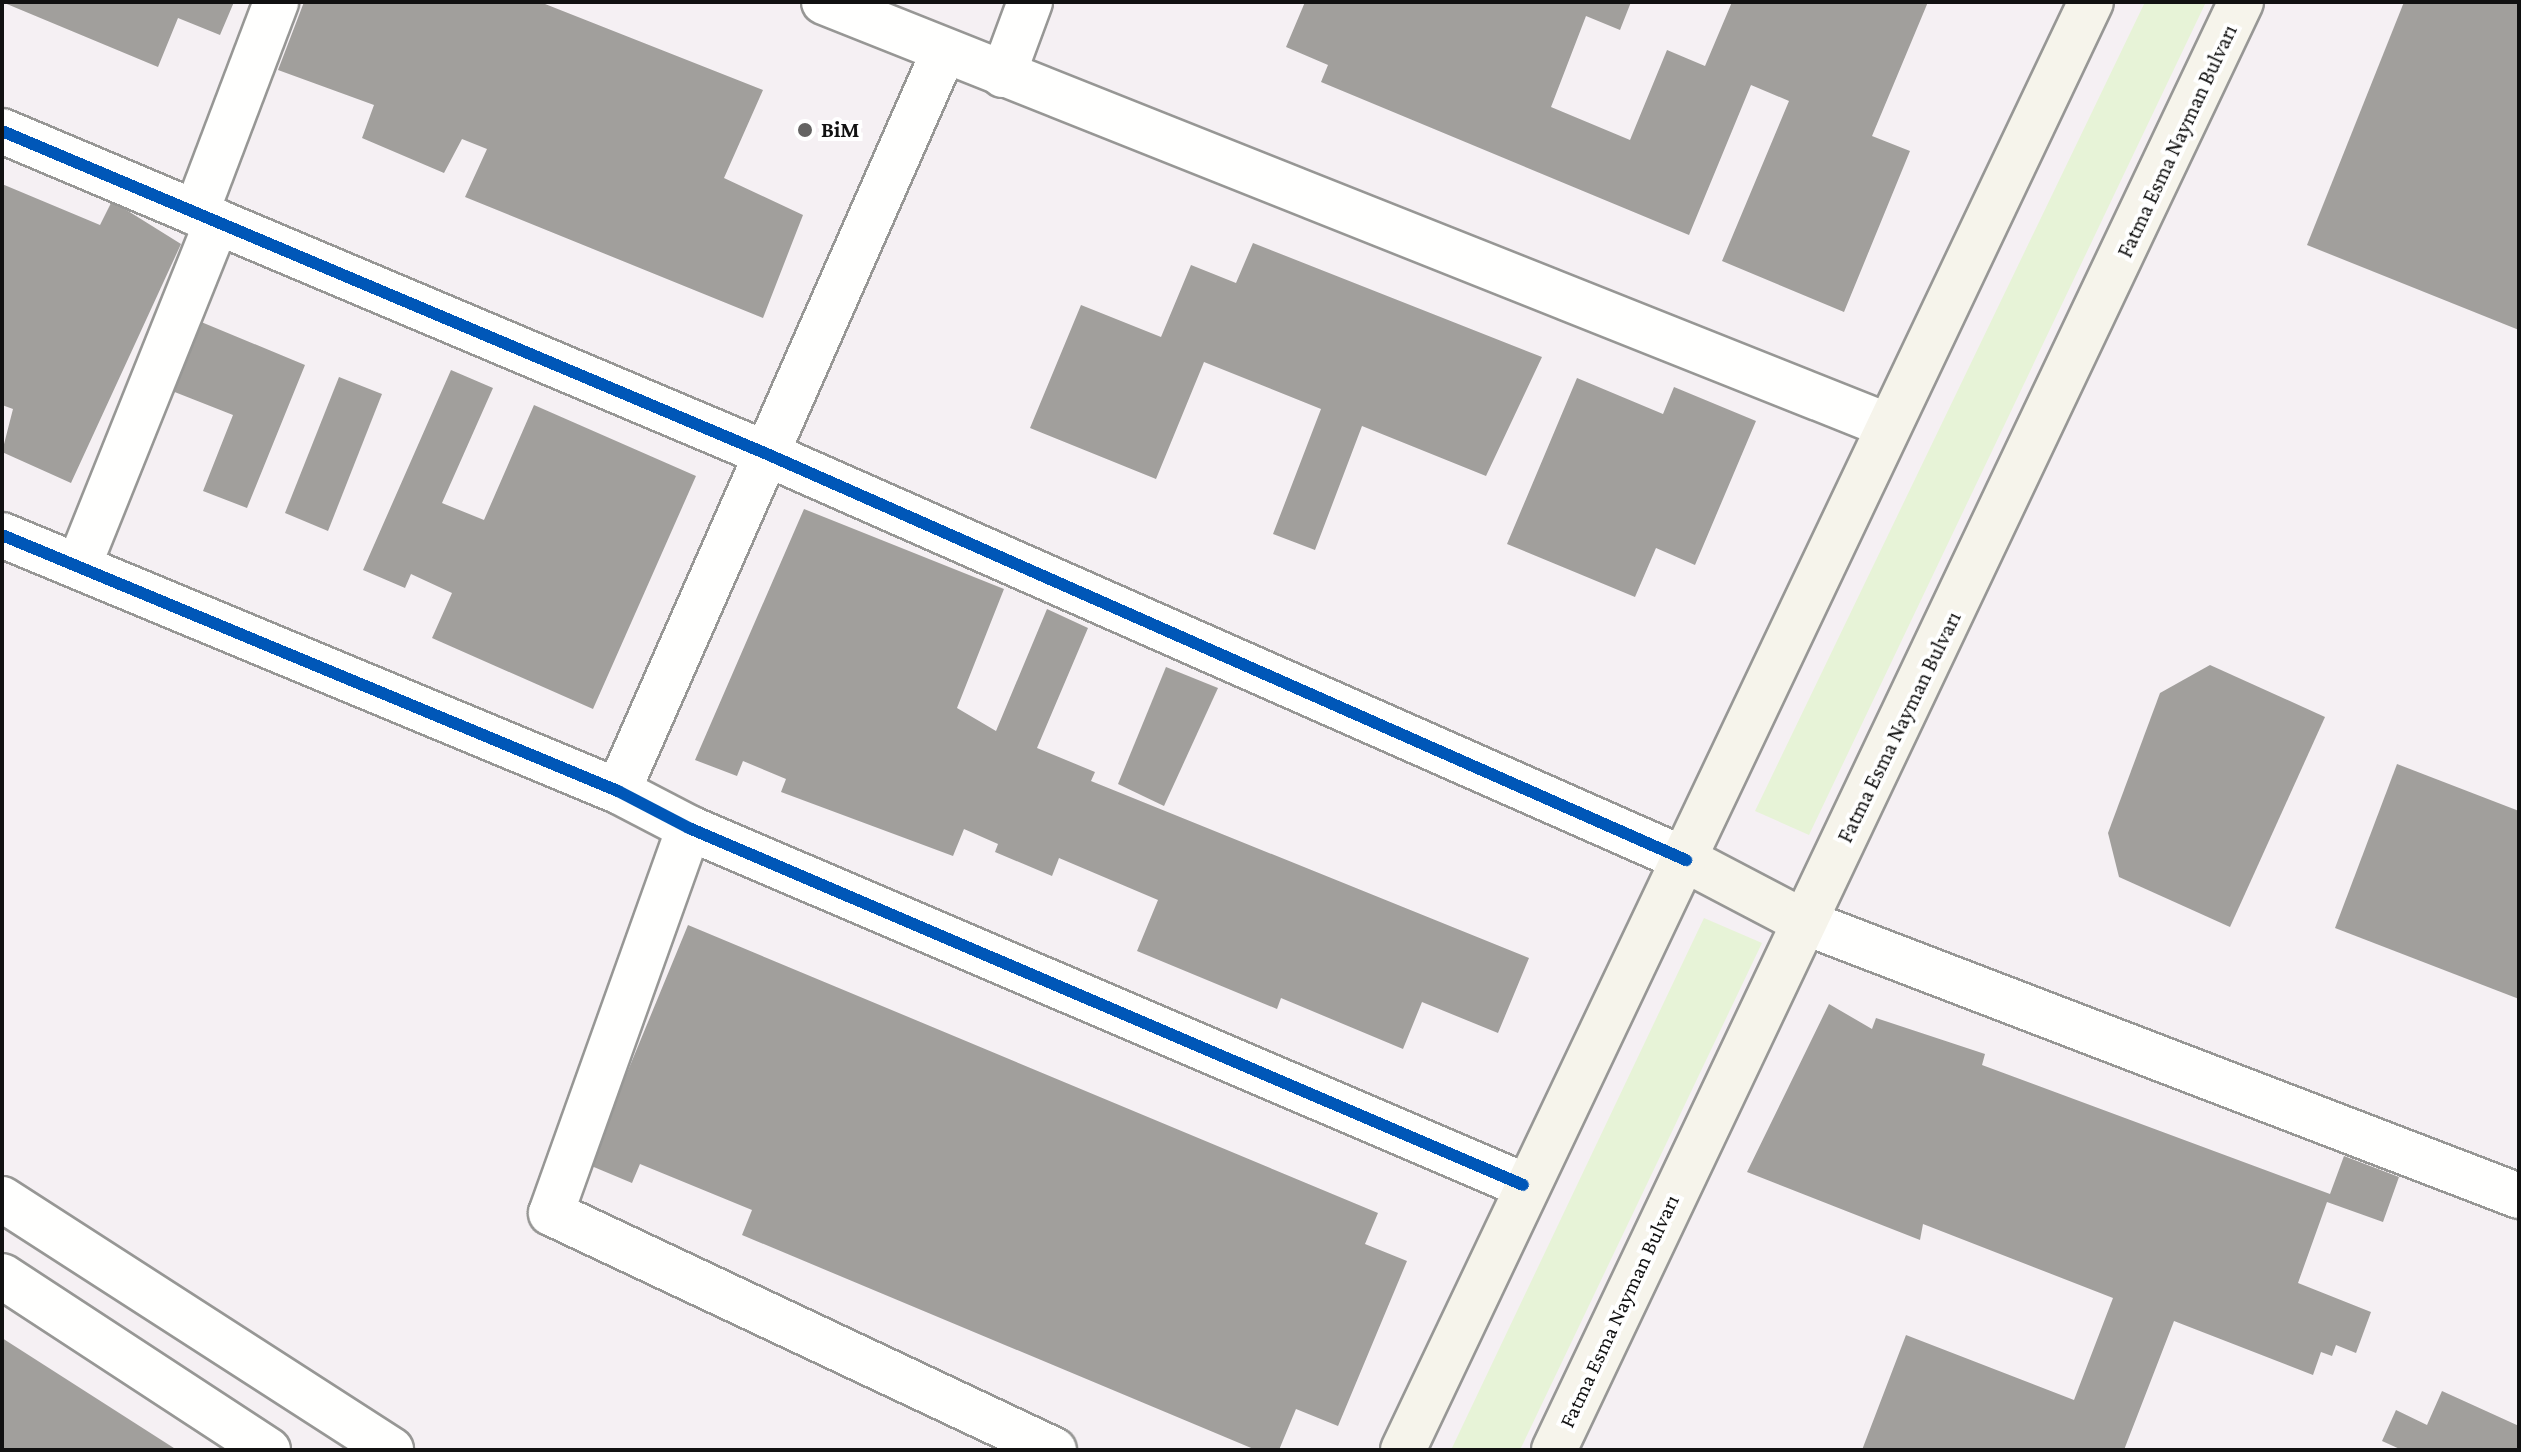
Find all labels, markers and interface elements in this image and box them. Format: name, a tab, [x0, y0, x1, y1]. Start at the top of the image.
street label: Fatma Esma Nayman Bulvarı	[2111, 20, 2243, 262]
place label: BiM	[821, 117, 859, 143]
marker: BiM	[796, 121, 814, 139]
street label: Fatma Esma Nayman Bulvarı	[1831, 607, 1967, 847]
street label: Fatma Esma Nayman Bulvarı	[1553, 1190, 1685, 1432]

